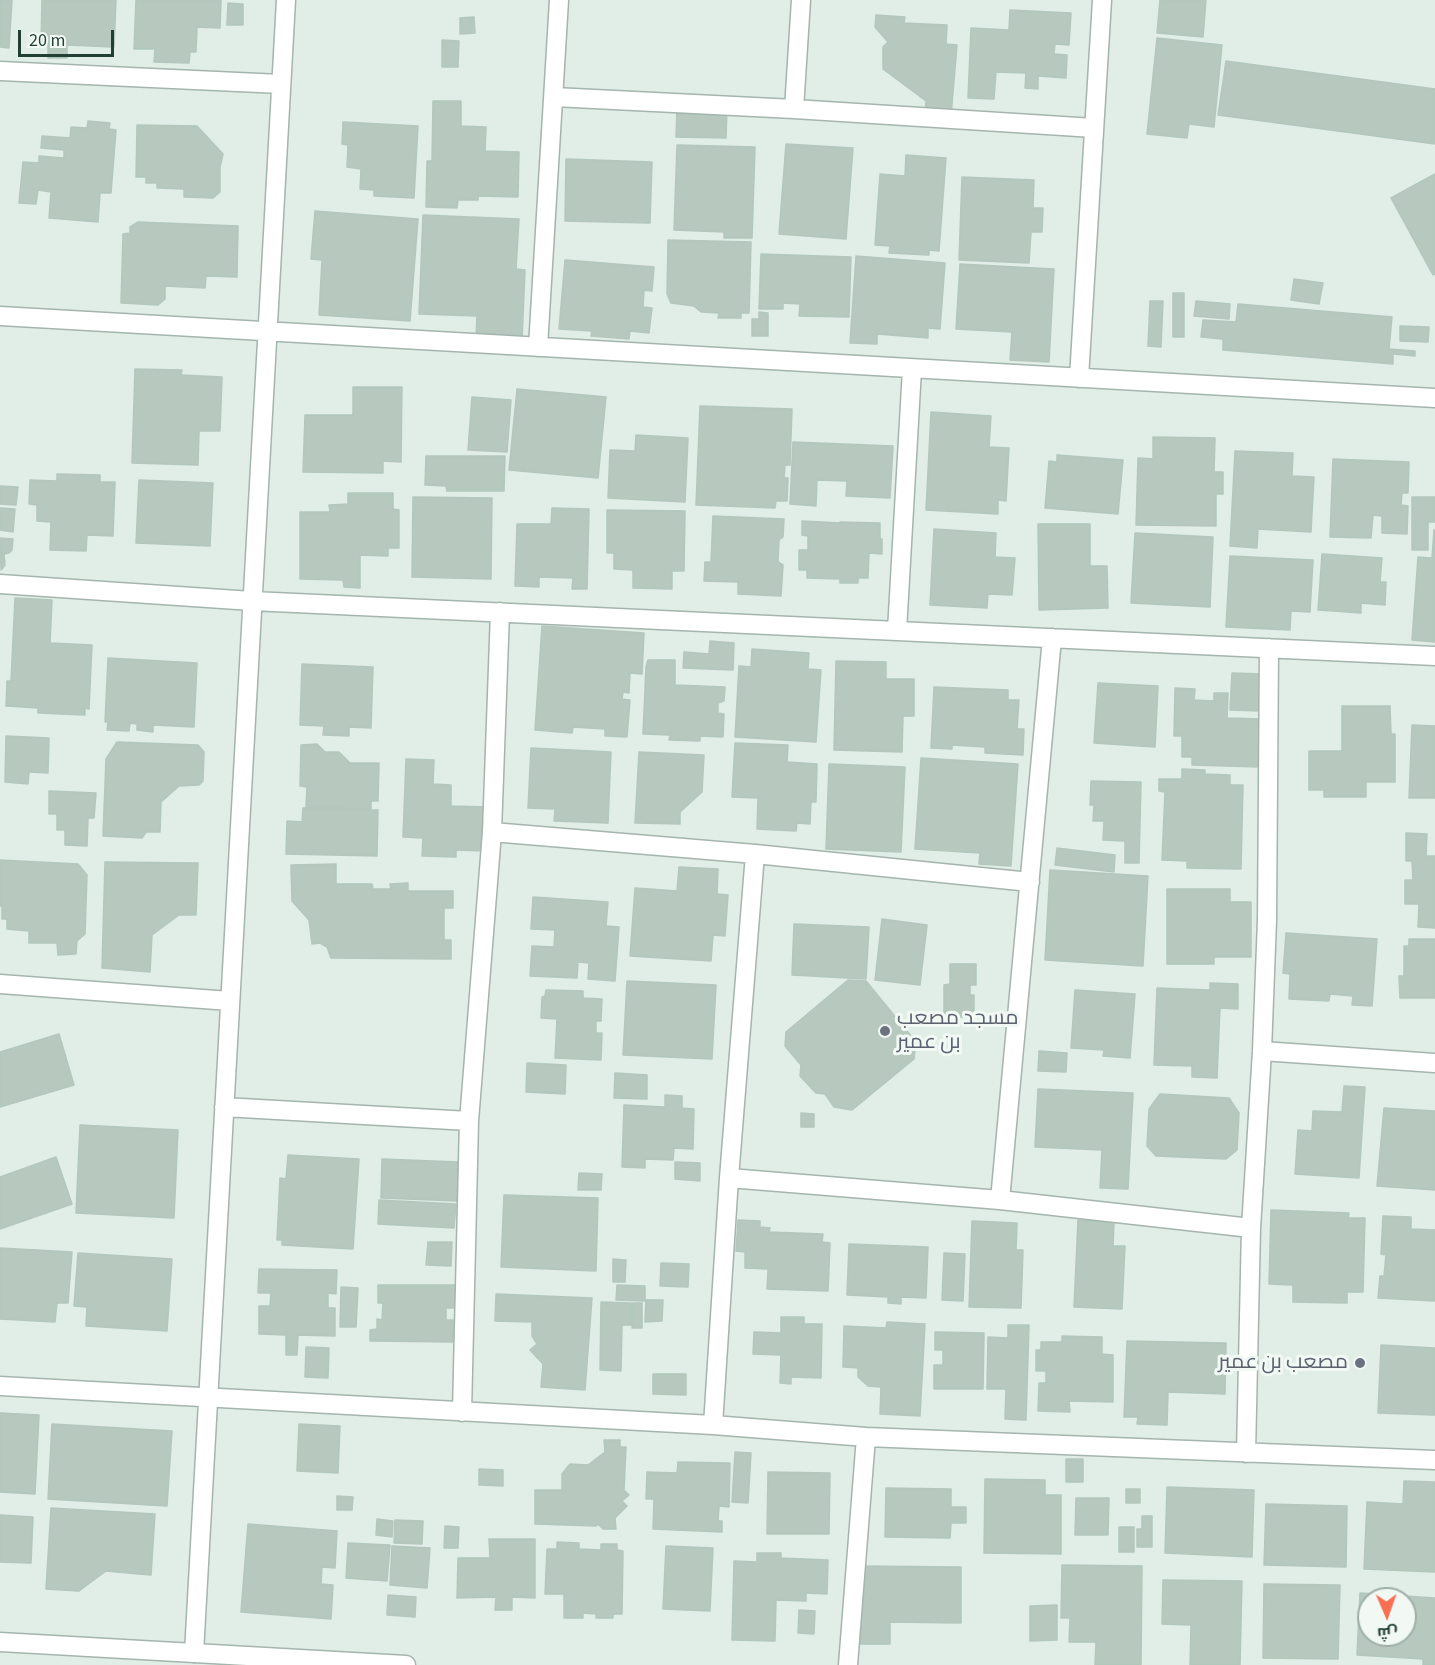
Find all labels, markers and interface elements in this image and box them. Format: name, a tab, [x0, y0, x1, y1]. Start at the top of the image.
scale bar	[21, 18, 117, 56]
text: 20 m	[29, 28, 65, 53]
place label: مسجد مصعب بن عمير	[897, 1006, 1019, 1056]
marker: مسجد مصعب بن عمير	[878, 1024, 892, 1038]
place label: مصعب بن عمير	[1218, 1350, 1348, 1376]
marker: مصعب بن عمير	[1353, 1356, 1367, 1370]
north arrow	[1357, 1587, 1417, 1647]
text: ش	[1377, 1622, 1398, 1644]

